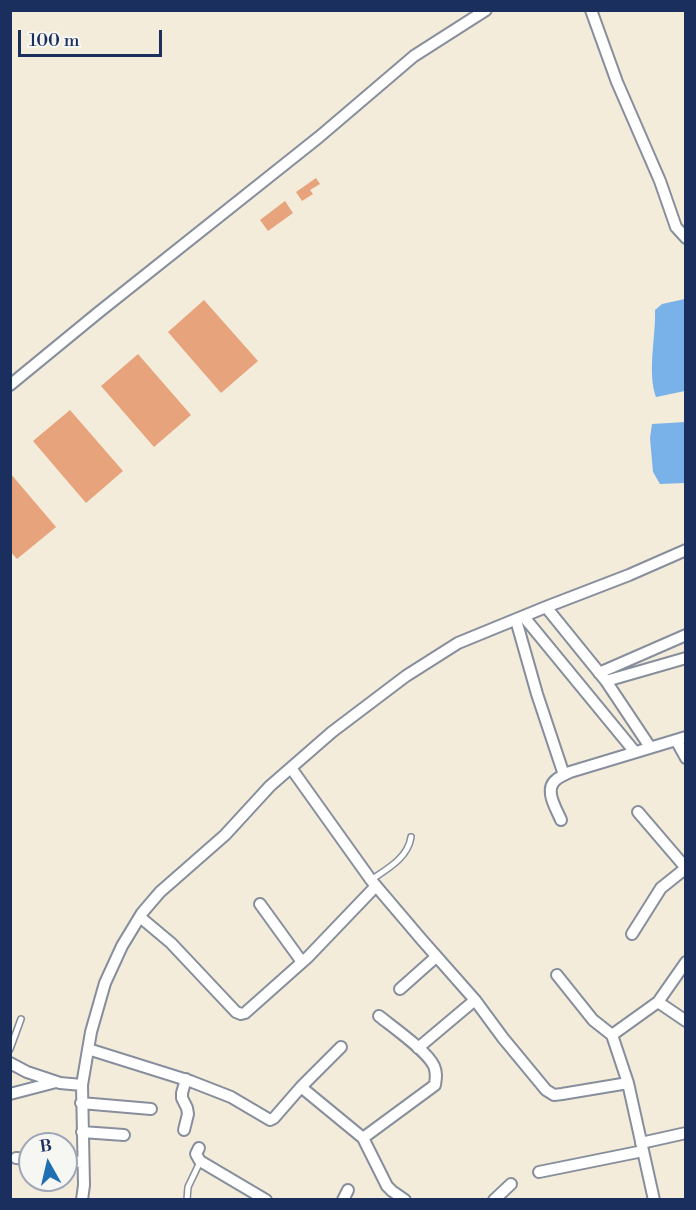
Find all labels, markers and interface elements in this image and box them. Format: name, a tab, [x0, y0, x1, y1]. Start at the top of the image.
scale bar	[21, 18, 165, 56]
text: 100 m	[29, 29, 80, 52]
north arrow	[18, 1132, 78, 1192]
text: B	[38, 1135, 53, 1157]

